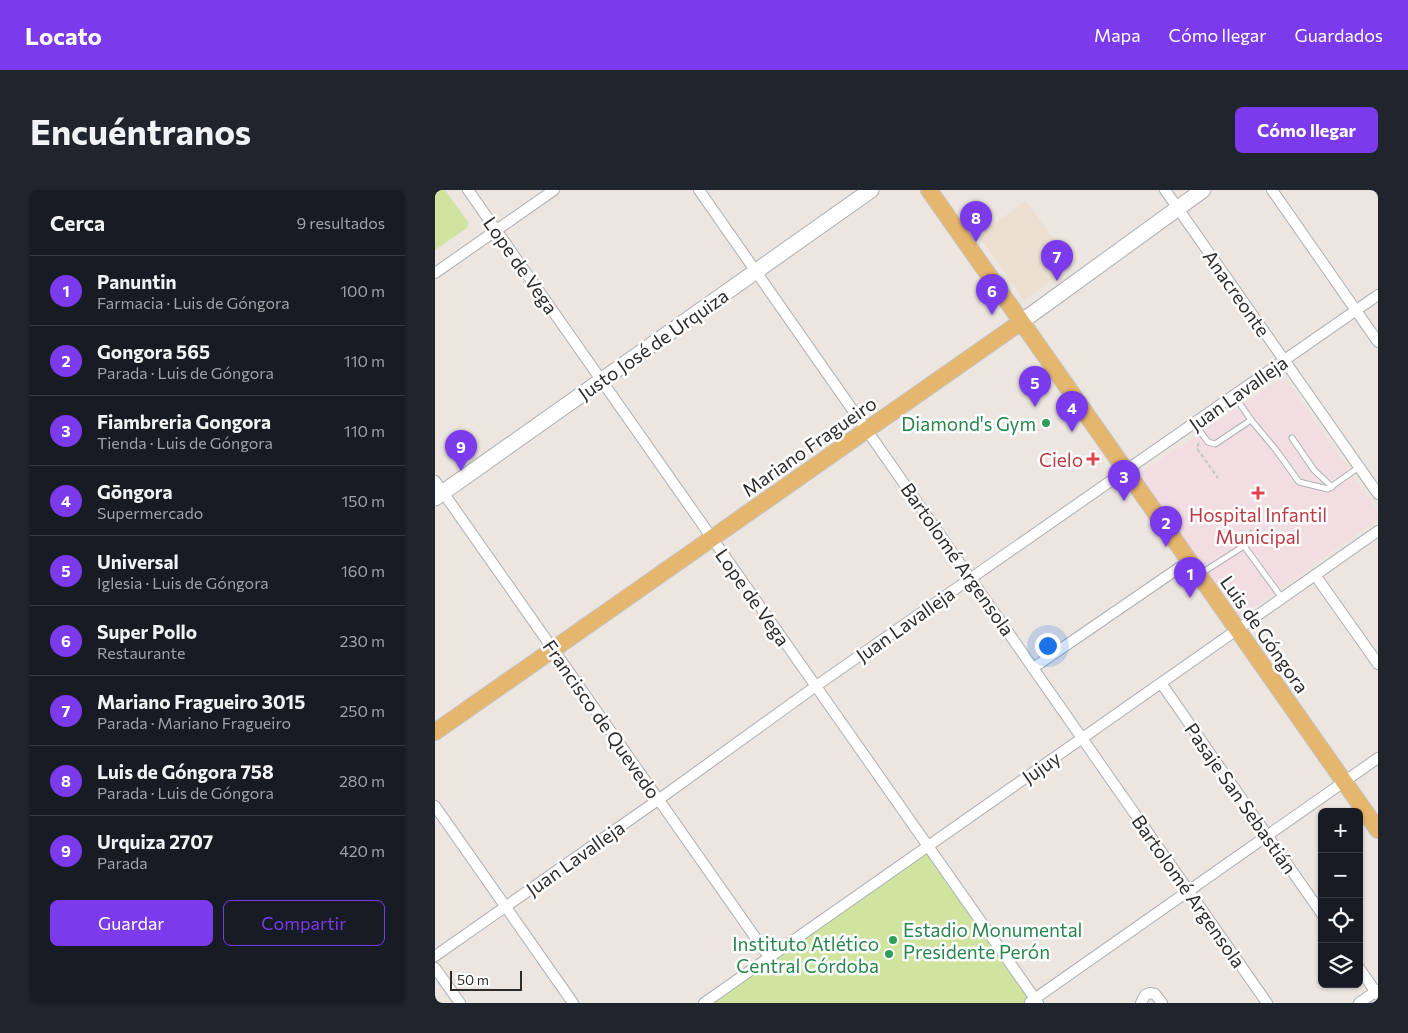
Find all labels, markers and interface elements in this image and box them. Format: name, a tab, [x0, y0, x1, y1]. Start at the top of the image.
text: Locato	[25, 21, 102, 50]
text: Mapa	[1094, 24, 1141, 46]
text: Cómo llegar	[1169, 24, 1266, 46]
text: Guardados	[1294, 24, 1383, 46]
button: Cómo llegar	[1235, 107, 1378, 153]
text: Encuéntranos	[30, 109, 251, 152]
pin: 8	[960, 201, 992, 242]
text: Cerca	[50, 210, 105, 235]
street label: Lope de Vega	[479, 212, 563, 318]
text: 9 resultados	[297, 213, 385, 232]
pin: 7	[1041, 240, 1073, 281]
street label: Anacreonte	[1199, 245, 1275, 341]
text: Panuntin	[97, 270, 176, 293]
pin: 6	[976, 274, 1008, 315]
text: 1	[62, 281, 70, 300]
text: 100 m	[340, 281, 385, 300]
street label: Justo José de Urquiza	[573, 283, 733, 405]
text: Farmacia · Luis de Góngora	[97, 293, 290, 312]
text: Gongora 565	[97, 340, 210, 363]
text: 2	[61, 351, 71, 370]
text: 110 m	[344, 351, 385, 370]
street label: Juan Lavalleja	[1184, 351, 1292, 435]
text: Parada · Luis de Góngora	[97, 363, 274, 382]
pin: 5	[1019, 366, 1051, 407]
street label: Mariano Fragueiro	[737, 391, 881, 501]
pin: 4	[1056, 391, 1088, 432]
text: Fiambreria Gongora	[97, 410, 271, 433]
place label: Diamond's Gym	[901, 412, 1036, 435]
marker: Diamond's Gym	[1040, 417, 1052, 429]
text: 3	[61, 421, 71, 440]
text: 110 m	[344, 421, 385, 440]
pin: 9	[445, 430, 477, 471]
text: Tienda · Luis de Góngora	[97, 433, 273, 452]
place label: Cielo	[1039, 448, 1083, 471]
marker: Cielo	[1087, 453, 1099, 465]
pin: 3	[1108, 460, 1140, 501]
street label: Bartolomé Argensola	[896, 478, 1020, 640]
text: Gōngora	[97, 480, 172, 503]
marker: Hospital Infantil Municipal	[1251, 486, 1265, 500]
text: 4	[61, 491, 71, 510]
text: 150 m	[342, 491, 385, 510]
text: Supermercado	[97, 503, 203, 522]
place label: Hospital Infantil Municipal	[1189, 503, 1327, 548]
pin: 2	[1150, 506, 1182, 547]
street label: Lope de Vega	[711, 544, 795, 650]
text: Universal	[97, 550, 179, 573]
pin: 1	[1174, 557, 1206, 598]
text: 5	[61, 561, 71, 580]
text: 160 m	[341, 561, 385, 580]
street label: Luis de Góngora	[1216, 571, 1314, 697]
text: Iglesia · Luis de Góngora	[97, 573, 269, 592]
street label: Juan Lavalleja	[851, 582, 959, 666]
text: Super Pollo	[97, 620, 197, 643]
text: 6	[61, 631, 71, 650]
text: 230 m	[340, 631, 385, 650]
your location	[1035, 633, 1061, 659]
street label: Francisco de Quevedo	[539, 635, 665, 803]
text: Restaurante	[97, 643, 185, 662]
text: Mariano Fragueiro 3015	[97, 690, 305, 713]
text: 7	[62, 701, 70, 720]
text: 250 m	[339, 701, 385, 720]
text: Parada · Mariano Fragueiro	[97, 713, 291, 732]
street label: Pasaje San Sebastián	[1180, 718, 1302, 878]
street label: Jujuy	[1017, 746, 1065, 788]
text: Luis de Góngora 758	[97, 760, 274, 783]
text: 8	[61, 771, 71, 790]
text: 280 m	[339, 771, 385, 790]
text: Parada · Luis de Góngora	[97, 783, 274, 802]
map controls	[1318, 808, 1363, 988]
button: +	[1318, 808, 1363, 853]
street label: Bartolomé Argensola	[1127, 810, 1251, 972]
street label: Juan Lavalleja	[521, 816, 629, 900]
text: Urquiza 2707	[97, 830, 213, 853]
text: 9	[61, 841, 71, 860]
text: 420 m	[339, 841, 385, 860]
text: Parada	[97, 853, 148, 872]
button: −	[1318, 853, 1363, 898]
button: locate	[1318, 898, 1363, 943]
button: Guardar	[50, 900, 213, 946]
button: Compartir	[223, 900, 385, 946]
place label: Estadio Monumental Presidente Perón	[903, 918, 1082, 963]
place label: Instituto Atlético Central Córdoba	[732, 932, 879, 977]
marker: Estadio Monumental Presidente Perón	[887, 934, 899, 946]
button: layers	[1318, 943, 1363, 988]
marker: Instituto Atlético Central Córdoba	[883, 948, 895, 960]
scale bar	[450, 968, 523, 991]
text: 50 m	[457, 971, 489, 988]

